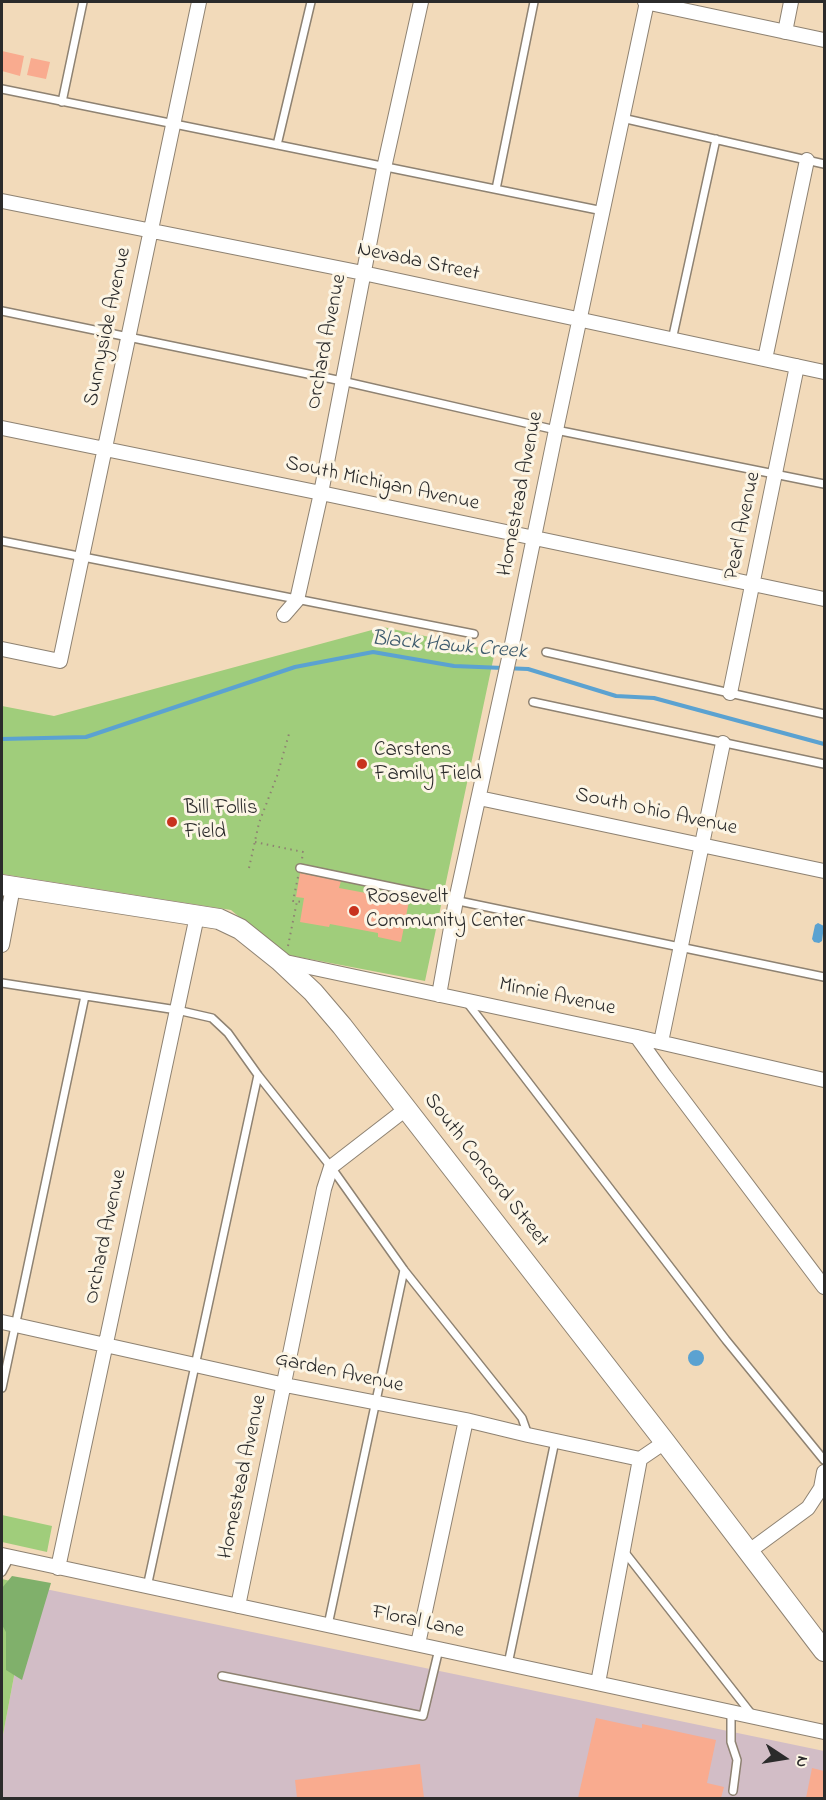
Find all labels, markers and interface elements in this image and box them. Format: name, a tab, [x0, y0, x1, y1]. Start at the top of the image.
street label: Nevada Street	[355, 238, 481, 288]
street label: Sunnyside Avenue	[80, 245, 138, 409]
street label: Orchard Avenue	[303, 272, 353, 412]
street label: Homestead Avenue	[494, 410, 550, 578]
street label: South Michigan Avenue	[283, 452, 481, 518]
street label: Pearl Avenue	[720, 470, 768, 582]
water label: Black Hawk Creek	[370, 627, 528, 667]
place label: Carstens Family Field	[374, 739, 482, 789]
marker: Carstens Family Field	[355, 757, 369, 771]
street label: South Ohio Avenue	[573, 784, 739, 842]
place label: Bill Follis Field	[184, 797, 258, 847]
marker: Bill Follis Field	[165, 815, 179, 829]
place label: Roosevelt Community Center	[366, 886, 525, 936]
marker: Roosevelt Community Center	[347, 904, 361, 918]
street label: Minnie Avenue	[496, 973, 618, 1023]
street label: South Concord Street	[417, 1089, 553, 1253]
street label: Orchard Avenue	[80, 1167, 134, 1307]
street label: Garden Avenue	[272, 1348, 406, 1400]
street label: Homestead Avenue	[214, 1393, 274, 1561]
street label: Floral Lane	[370, 1601, 466, 1645]
north arrow	[754, 1728, 814, 1788]
text: N	[789, 1754, 814, 1770]

